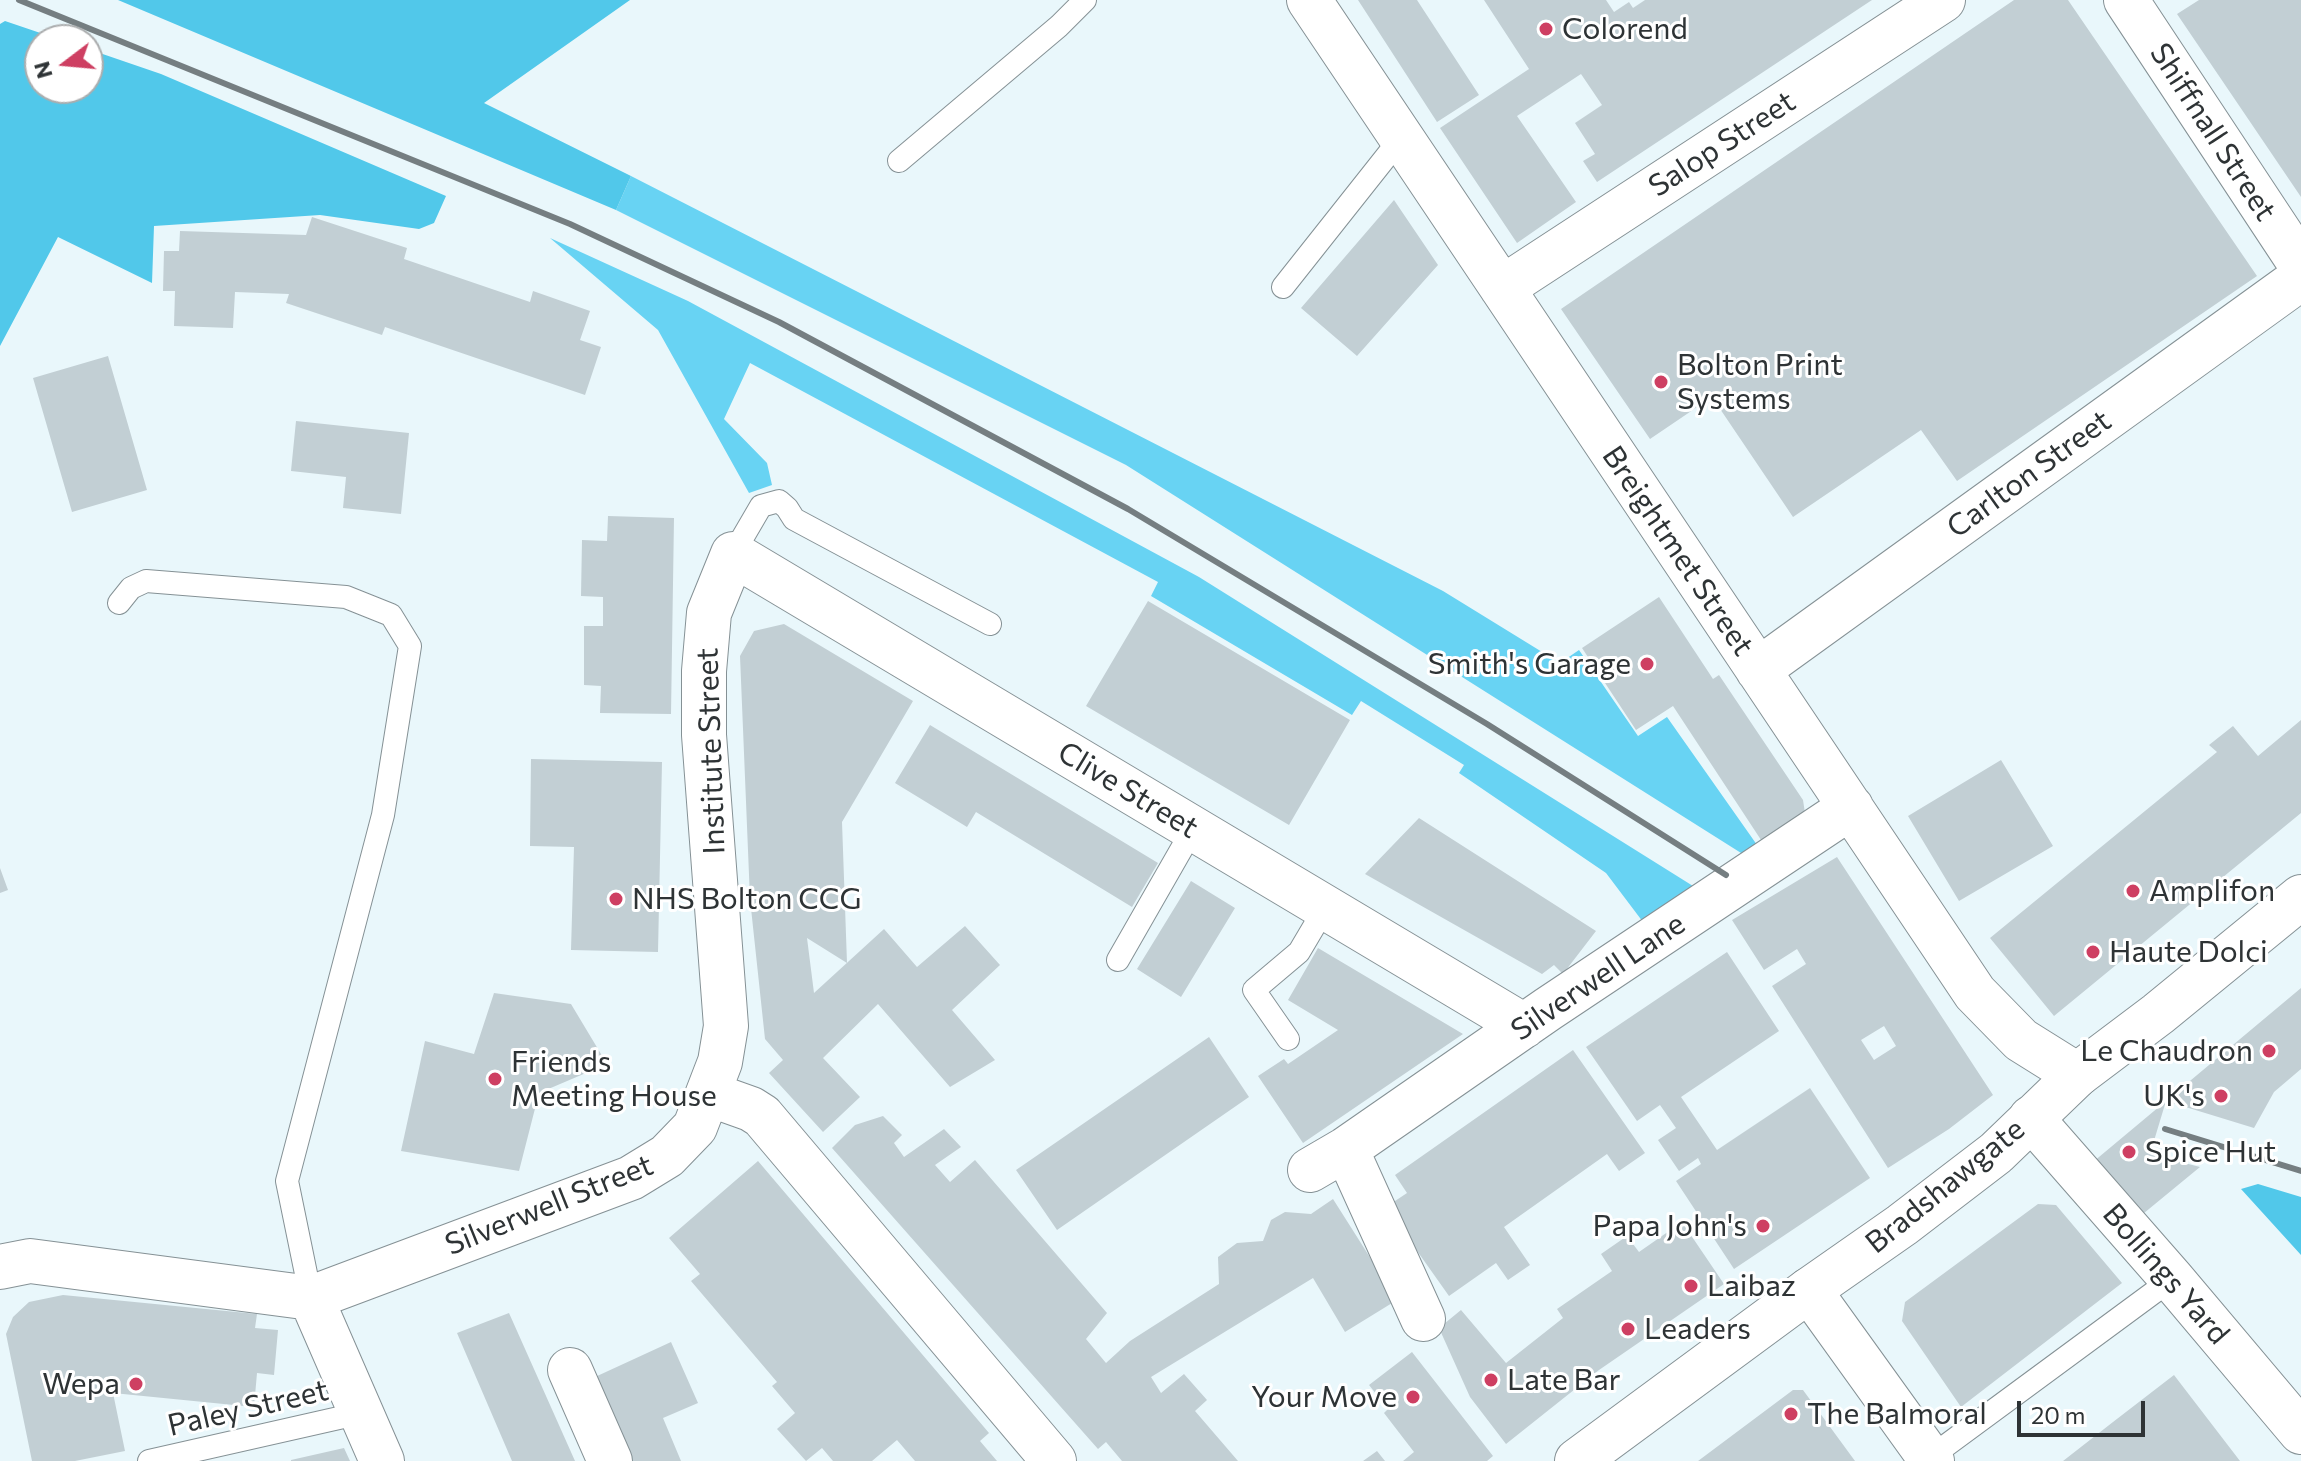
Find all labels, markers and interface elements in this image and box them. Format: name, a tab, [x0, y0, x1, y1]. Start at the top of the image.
place label: Colorend	[1562, 11, 1688, 47]
marker: Colorend	[1537, 20, 1555, 38]
north arrow	[24, 24, 104, 104]
street label: Shiffnall Street	[2142, 37, 2284, 227]
text: N	[27, 59, 58, 82]
street label: Salop Street	[1642, 83, 1802, 205]
place label: Bolton Print Systems	[1677, 347, 1843, 418]
marker: Bolton Print Systems	[1652, 373, 1670, 391]
street label: Carlton Street	[1940, 403, 2118, 545]
street label: Breightmet Street	[1595, 439, 1761, 663]
place label: Smith's Garage	[1428, 646, 1631, 682]
street label: Institute Street	[689, 647, 733, 855]
marker: Smith's Garage	[1638, 655, 1656, 673]
street label: Clive Street	[1051, 734, 1205, 846]
place label: Amplifon	[2149, 873, 2275, 909]
place label: NHS Bolton CCG	[632, 881, 861, 917]
marker: Amplifon	[2124, 882, 2142, 900]
marker: NHS Bolton CCG	[607, 890, 625, 908]
street label: Silverwell Lane	[1504, 906, 1692, 1048]
place label: Haute Dolci	[2109, 934, 2268, 970]
marker: Haute Dolci	[2084, 943, 2102, 961]
place label: Le Chaudron	[2080, 1033, 2253, 1069]
marker: Le Chaudron	[2260, 1042, 2278, 1060]
place label: Friends Meeting House	[511, 1044, 717, 1114]
marker: Friends Meeting House	[486, 1070, 504, 1088]
place label: UK's	[2143, 1078, 2205, 1114]
marker: UK's	[2212, 1087, 2230, 1105]
street label: Bradshawgate	[1858, 1111, 2032, 1261]
place label: Spice Hut	[2145, 1134, 2276, 1170]
marker: Spice Hut	[2120, 1143, 2138, 1161]
street label: Silverwell Street	[440, 1147, 658, 1263]
street label: Bollings Yard	[2095, 1196, 2237, 1352]
place label: Papa John's	[1593, 1208, 1747, 1244]
marker: Papa John's	[1754, 1217, 1772, 1235]
place label: Laibaz	[1707, 1268, 1796, 1304]
marker: Laibaz	[1682, 1277, 1700, 1295]
place label: Leaders	[1644, 1311, 1751, 1347]
marker: Leaders	[1619, 1320, 1637, 1338]
place label: Late Bar	[1507, 1362, 1621, 1398]
place label: Wepa	[42, 1366, 120, 1402]
marker: Late Bar	[1482, 1371, 1500, 1389]
street label: Paley Street	[164, 1372, 332, 1444]
marker: Wepa	[127, 1375, 145, 1393]
place label: Your Move	[1251, 1379, 1397, 1415]
scale bar	[2021, 1385, 2149, 1435]
marker: Your Move	[1404, 1388, 1422, 1406]
place label: The Balmoral	[1807, 1396, 1987, 1432]
text: 20 m	[2031, 1400, 2085, 1429]
marker: The Balmoral	[1782, 1405, 1800, 1423]

